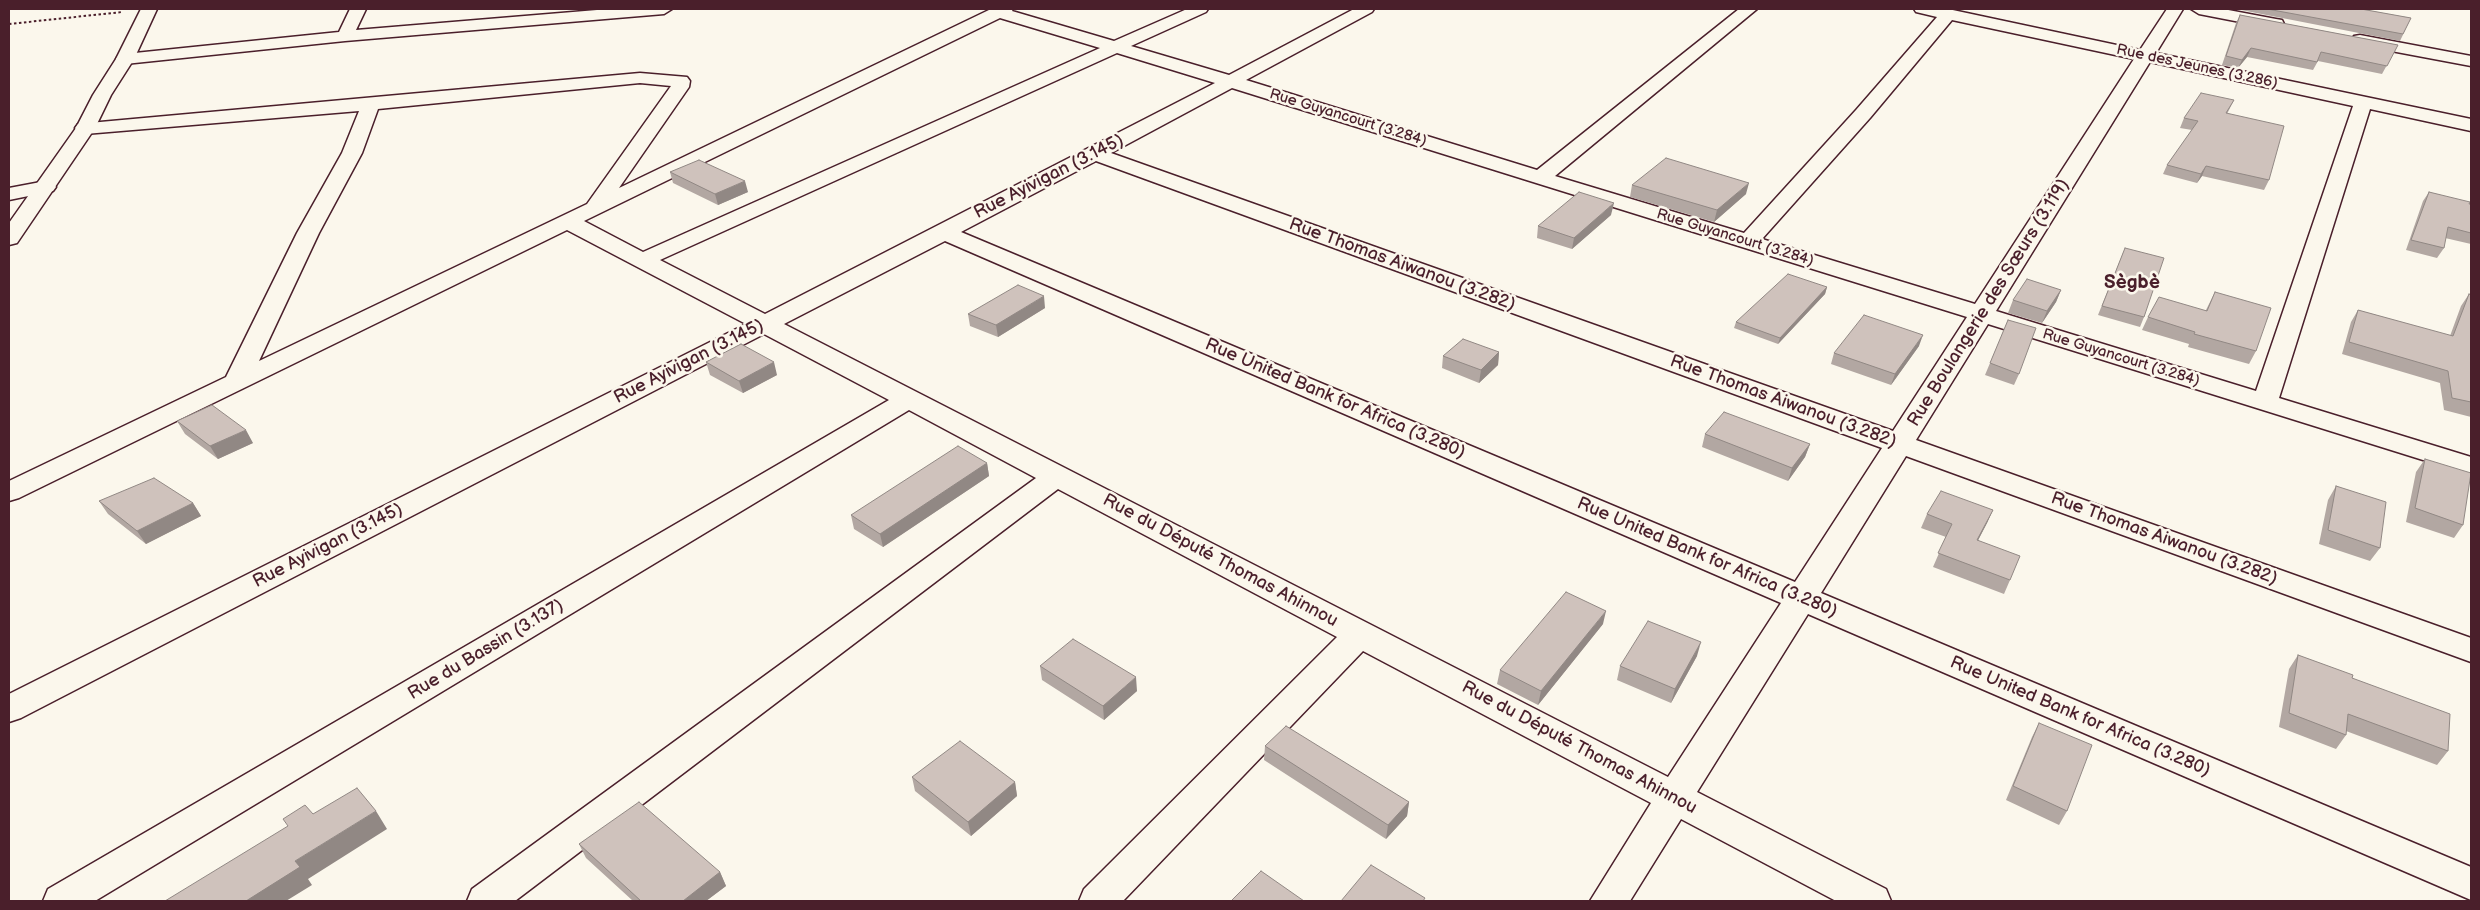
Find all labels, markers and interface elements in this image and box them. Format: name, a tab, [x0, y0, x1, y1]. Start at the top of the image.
street label: Rue des Jeunes (3.286)	[2115, 41, 2279, 93]
street label: Rue Guyancourt (3.284)	[1267, 85, 1429, 151]
street label: Rue Ayivigan (3.145)	[970, 130, 1128, 224]
street label: Rue Boulangerie des Sœurs (3.119)	[1904, 175, 2074, 431]
street label: Rue Guyancourt (3.284)	[1654, 205, 1816, 271]
street label: Rue Thomas Aiwanou (3.282)	[1286, 214, 1518, 316]
district label: Sègbè	[2104, 272, 2160, 294]
street label: Rue Ayivigan (3.145)	[610, 315, 768, 409]
street label: Rue Guyancourt (3.284)	[2040, 325, 2202, 391]
street label: Rue United Bank for Africa (3.280)	[1202, 334, 1468, 464]
street label: Rue Thomas Aiwanou (3.282)	[1667, 351, 1899, 453]
street label: Rue Thomas Aiwanou (3.282)	[2048, 488, 2280, 590]
street label: Rue du Député Thomas Ahinnou	[1099, 490, 1341, 632]
street label: Rue United Bank for Africa (3.280)	[1574, 493, 1840, 623]
street label: Rue Ayivigan (3.145)	[249, 499, 407, 593]
street label: Rue du Bassin (3.137)	[404, 595, 568, 705]
street label: Rue United Bank for Africa (3.280)	[1947, 652, 2213, 782]
street label: Rue du Député Thomas Ahinnou	[1458, 677, 1700, 819]

